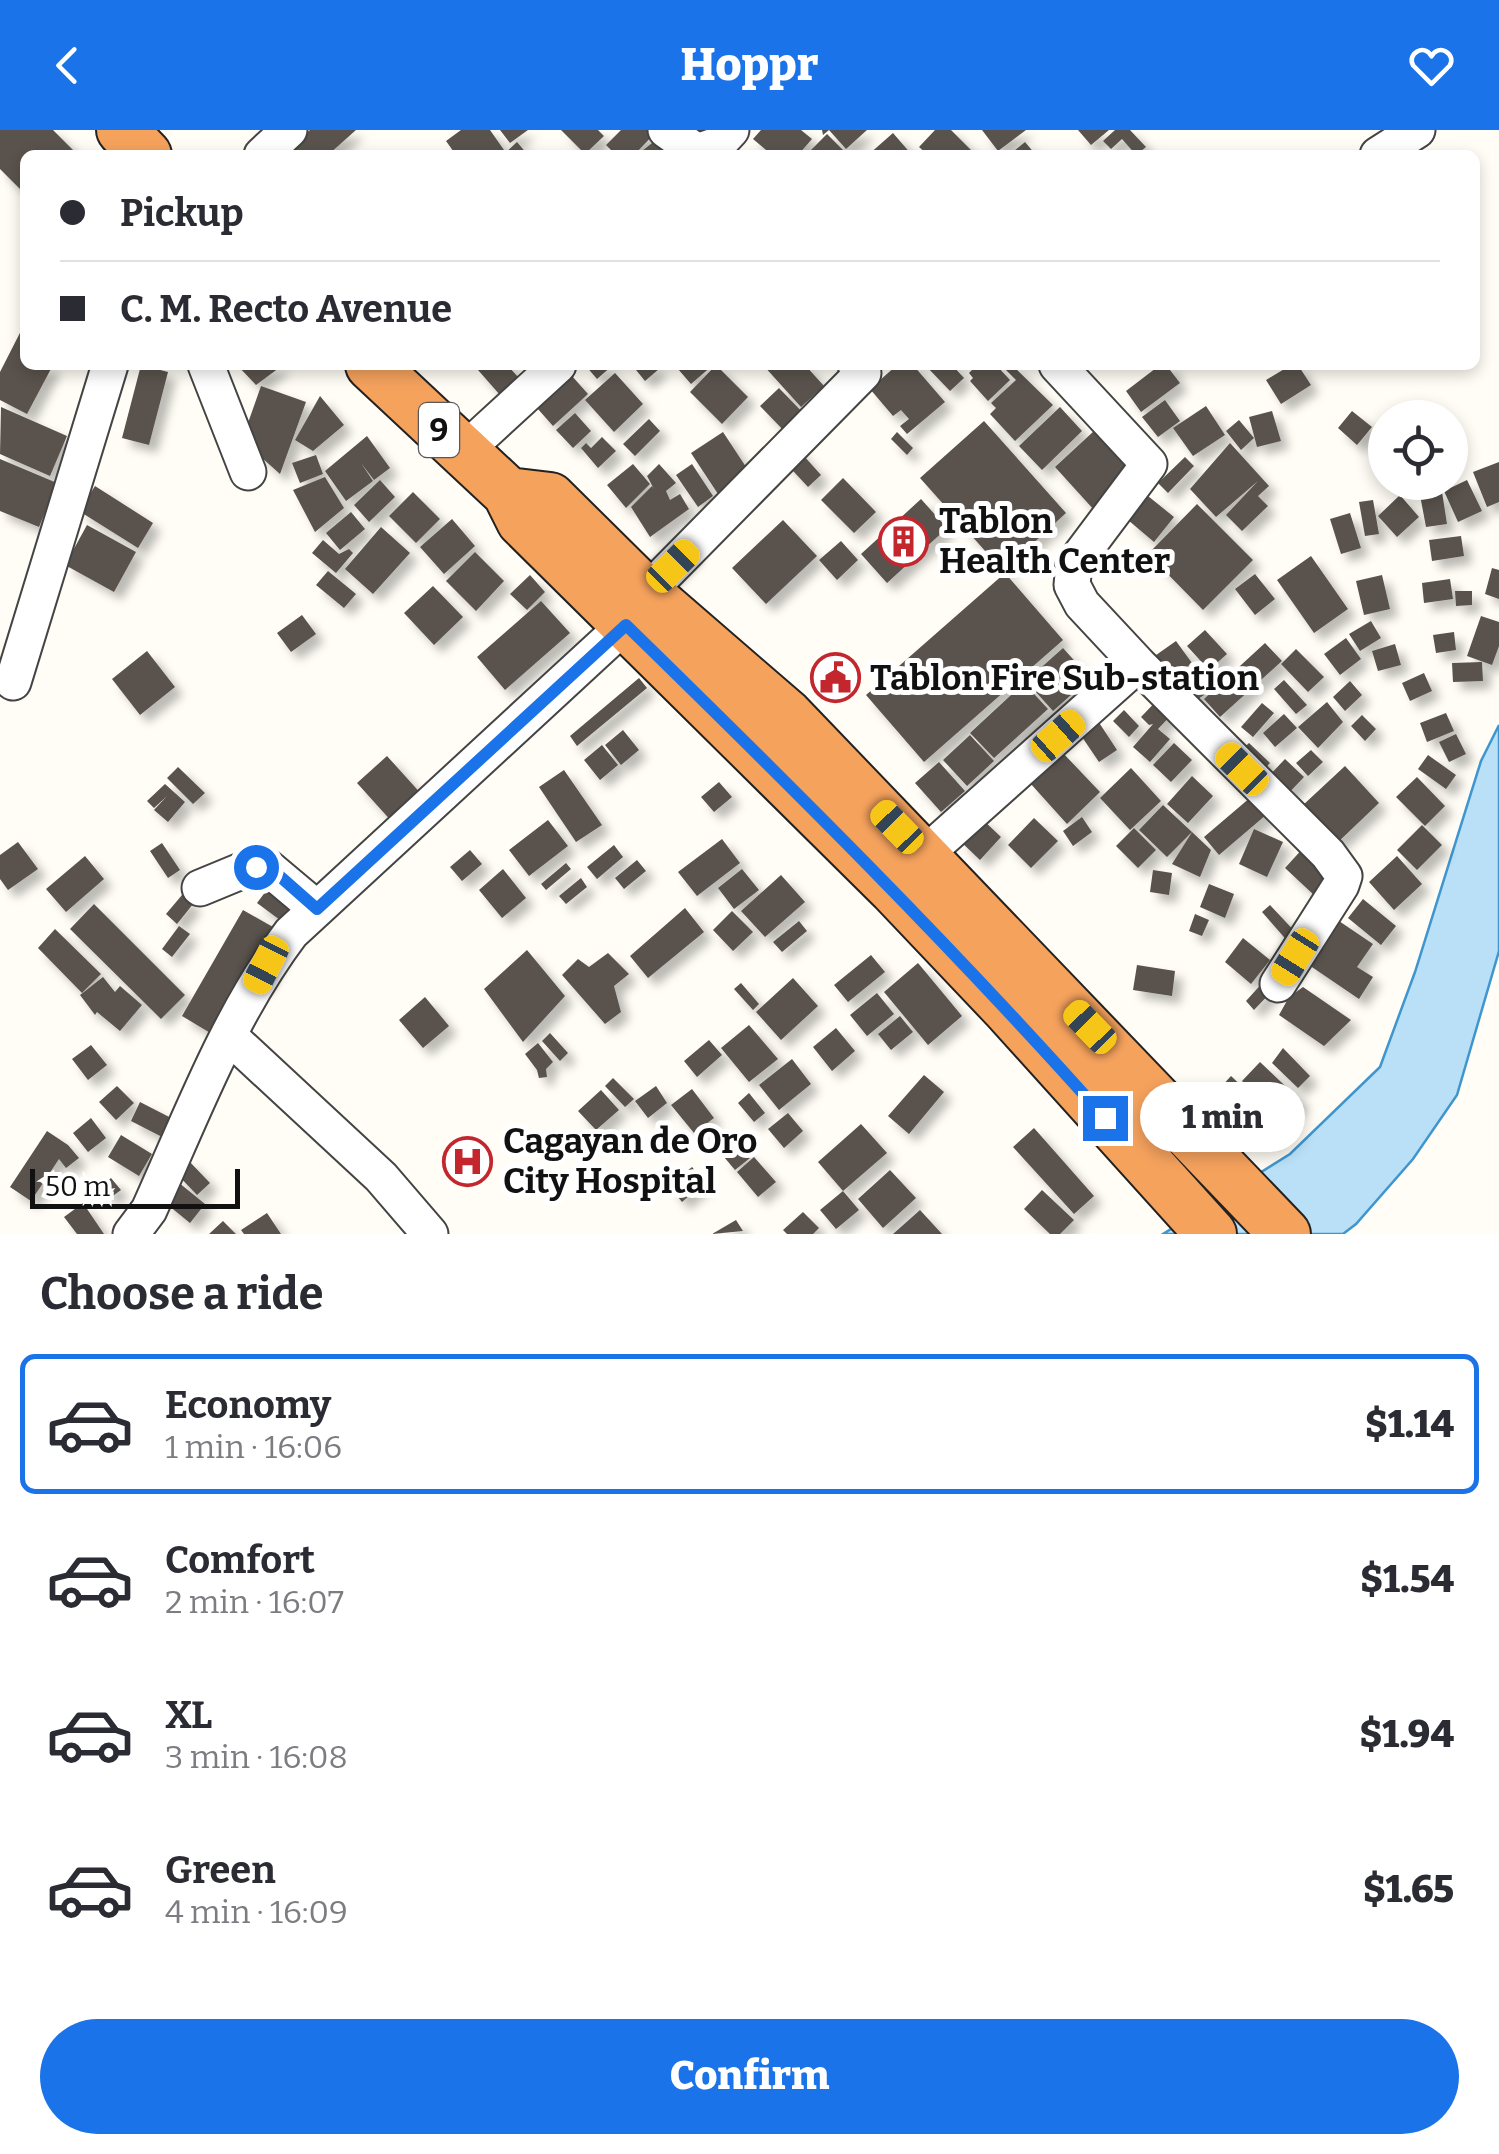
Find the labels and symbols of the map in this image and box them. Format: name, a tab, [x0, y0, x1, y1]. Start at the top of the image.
road number: 9	[419, 403, 459, 457]
place label: Tablon Health Center	[939, 500, 1170, 582]
building icon: Tablon Health Center	[878, 515, 930, 567]
car	[641, 534, 705, 598]
public building icon: Tablon Fire Sub-station	[809, 652, 861, 704]
place label: Tablon Fire Sub-station	[870, 657, 1259, 699]
car	[1026, 705, 1090, 767]
car	[1210, 737, 1274, 801]
car	[865, 795, 929, 859]
route start	[234, 845, 279, 890]
car	[1266, 924, 1324, 990]
car	[239, 931, 293, 999]
car	[1058, 995, 1122, 1059]
callout: 1 min	[1140, 1083, 1305, 1153]
route end	[1083, 1096, 1128, 1141]
place label: Cagayan de Oro City Hospital	[503, 1120, 757, 1202]
hospital icon: Cagayan de Oro City Hospital	[442, 1135, 494, 1187]
scale bar	[30, 1164, 240, 1208]

